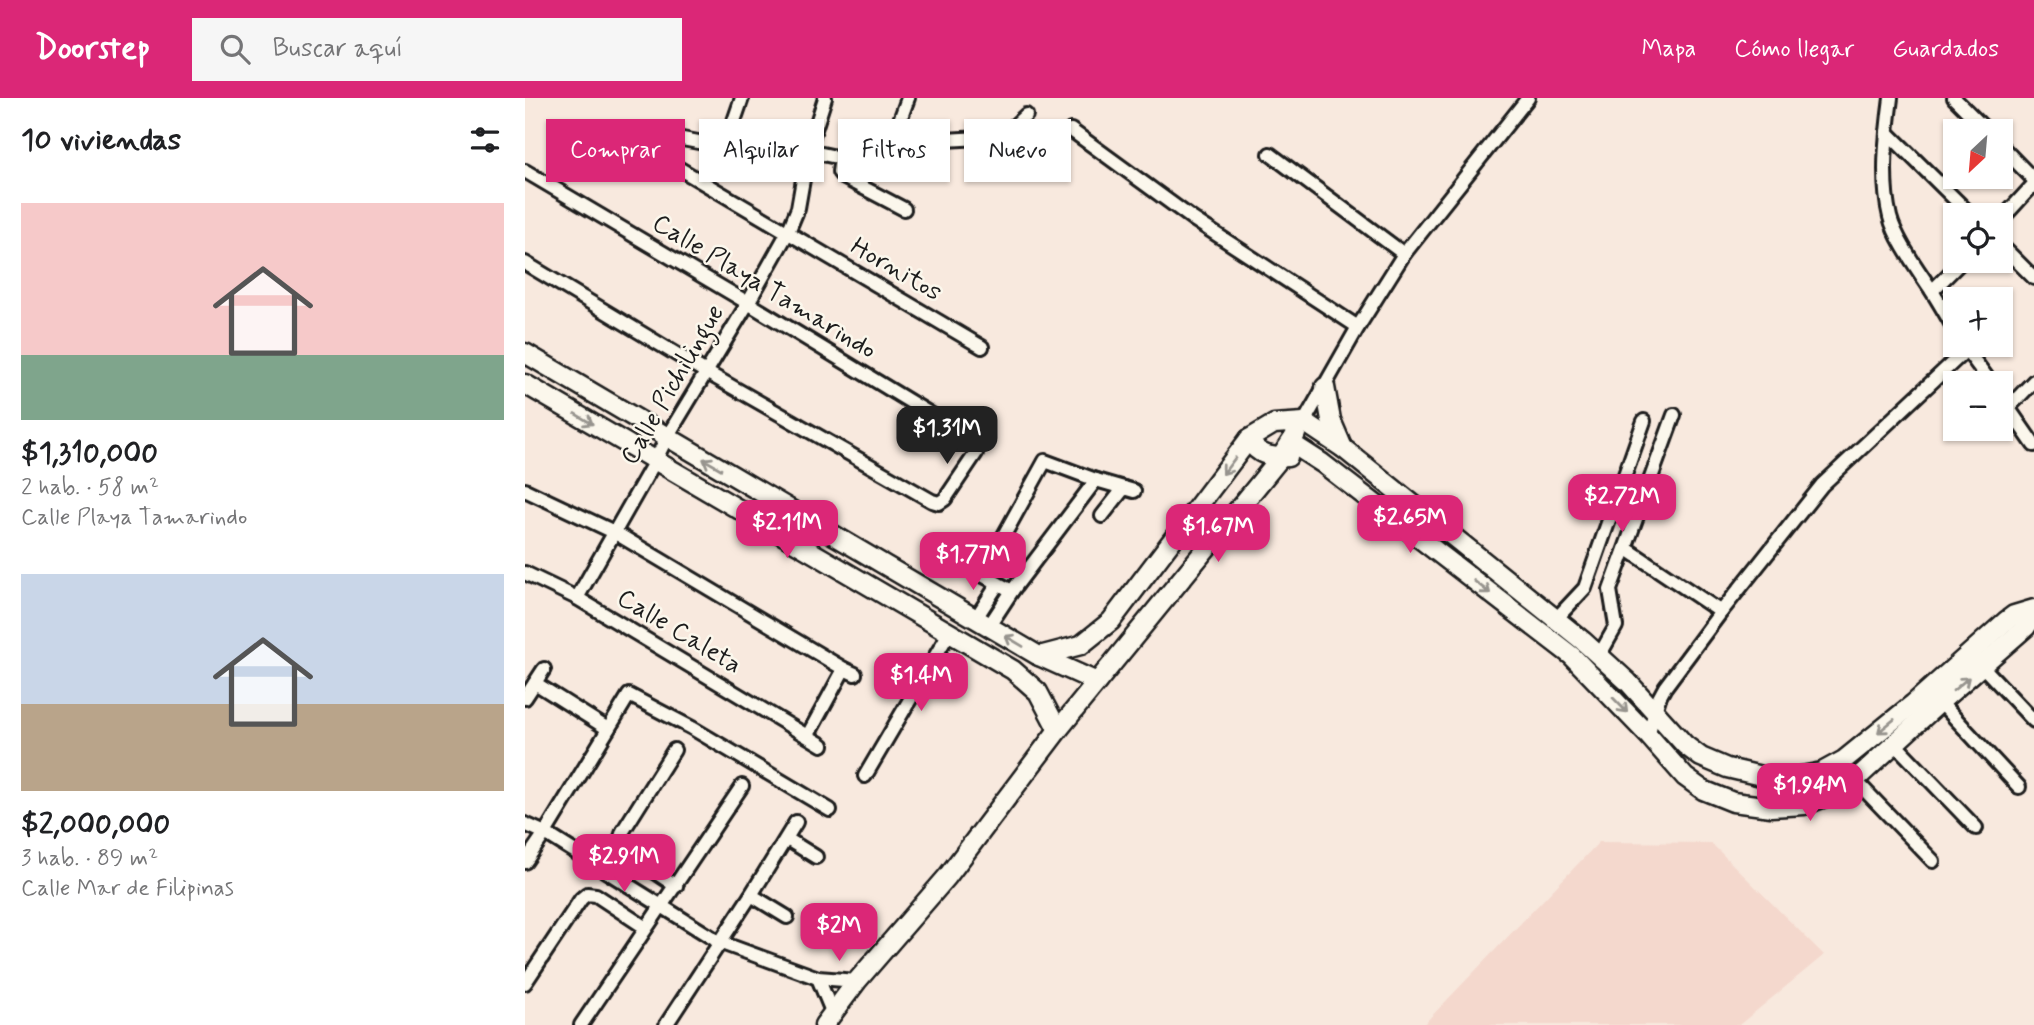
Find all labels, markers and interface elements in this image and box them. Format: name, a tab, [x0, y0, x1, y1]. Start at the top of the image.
search box	[192, 18, 682, 81]
text: Doorstep	[35, 27, 150, 71]
icon: search	[216, 30, 254, 68]
text: Buscar aquí	[272, 32, 403, 66]
text: Mapa	[1641, 34, 1696, 65]
text: Cómo llegar	[1734, 34, 1854, 65]
text: Guardados	[1892, 34, 1999, 65]
chip: Comprar	[546, 119, 685, 182]
chip: Alquilar	[699, 119, 824, 182]
chip: Filtros	[838, 119, 950, 182]
chip: Nuevo	[964, 119, 1071, 182]
north arrow	[1943, 119, 2013, 189]
map controls	[1943, 119, 2013, 441]
text: 10 viviendas	[21, 121, 181, 160]
icon: filters	[466, 121, 504, 159]
button: locate	[1943, 203, 2013, 273]
street label: Calle Playa Tamarindo	[646, 207, 882, 367]
street label: Hornitos	[844, 230, 948, 310]
icon: home	[200, 248, 326, 374]
button: +	[1943, 287, 2013, 357]
street label: Calle Pichilingue	[613, 299, 735, 473]
button: −	[1943, 371, 2013, 441]
pin: $1.31M	[890, 406, 1004, 466]
one-way arrow	[573, 412, 593, 426]
text: $1.31M	[912, 414, 982, 444]
text: $1,310,000	[21, 434, 158, 473]
one-way arrow	[703, 457, 723, 471]
one-way arrow	[1221, 457, 1236, 475]
text: 2 hab. · 58 m²	[21, 473, 159, 503]
pin: $2.72M	[1565, 474, 1679, 534]
text: $2.72M	[1584, 482, 1660, 512]
pin: $2.65M	[1353, 496, 1467, 555]
pin: $2.11M	[730, 500, 844, 560]
text: Calle Playa Tamarindo	[21, 503, 247, 533]
text: $2.65M	[1373, 503, 1447, 533]
pin: $1.67M	[1161, 504, 1275, 564]
text: $2.11M	[752, 508, 822, 538]
text: $1.67M	[1182, 512, 1254, 542]
pin: $1.77M	[916, 532, 1030, 592]
text: $1.77M	[936, 540, 1010, 570]
one-way arrow	[1473, 579, 1491, 594]
street label: Calle Caleta	[610, 581, 748, 683]
icon: home	[200, 619, 326, 745]
one-way arrow	[1004, 634, 1025, 647]
pin: $1.4M	[872, 654, 970, 713]
text: $1.4M	[890, 661, 952, 691]
one-way arrow	[1952, 676, 1970, 692]
one-way arrow	[1611, 696, 1628, 713]
one-way arrow	[1877, 719, 1895, 734]
pin: $1.94M	[1753, 764, 1867, 823]
text: $1.94M	[1773, 771, 1847, 801]
text: $2,000,000	[21, 805, 170, 844]
pin: $2.91M	[567, 834, 681, 894]
text: $2.91M	[589, 842, 659, 872]
text: 3 hab. · 89 m²	[21, 844, 158, 874]
text: Calle Mar de Filipinas	[21, 874, 234, 904]
pin: $2M	[805, 904, 873, 963]
text: $2M	[817, 911, 862, 941]

